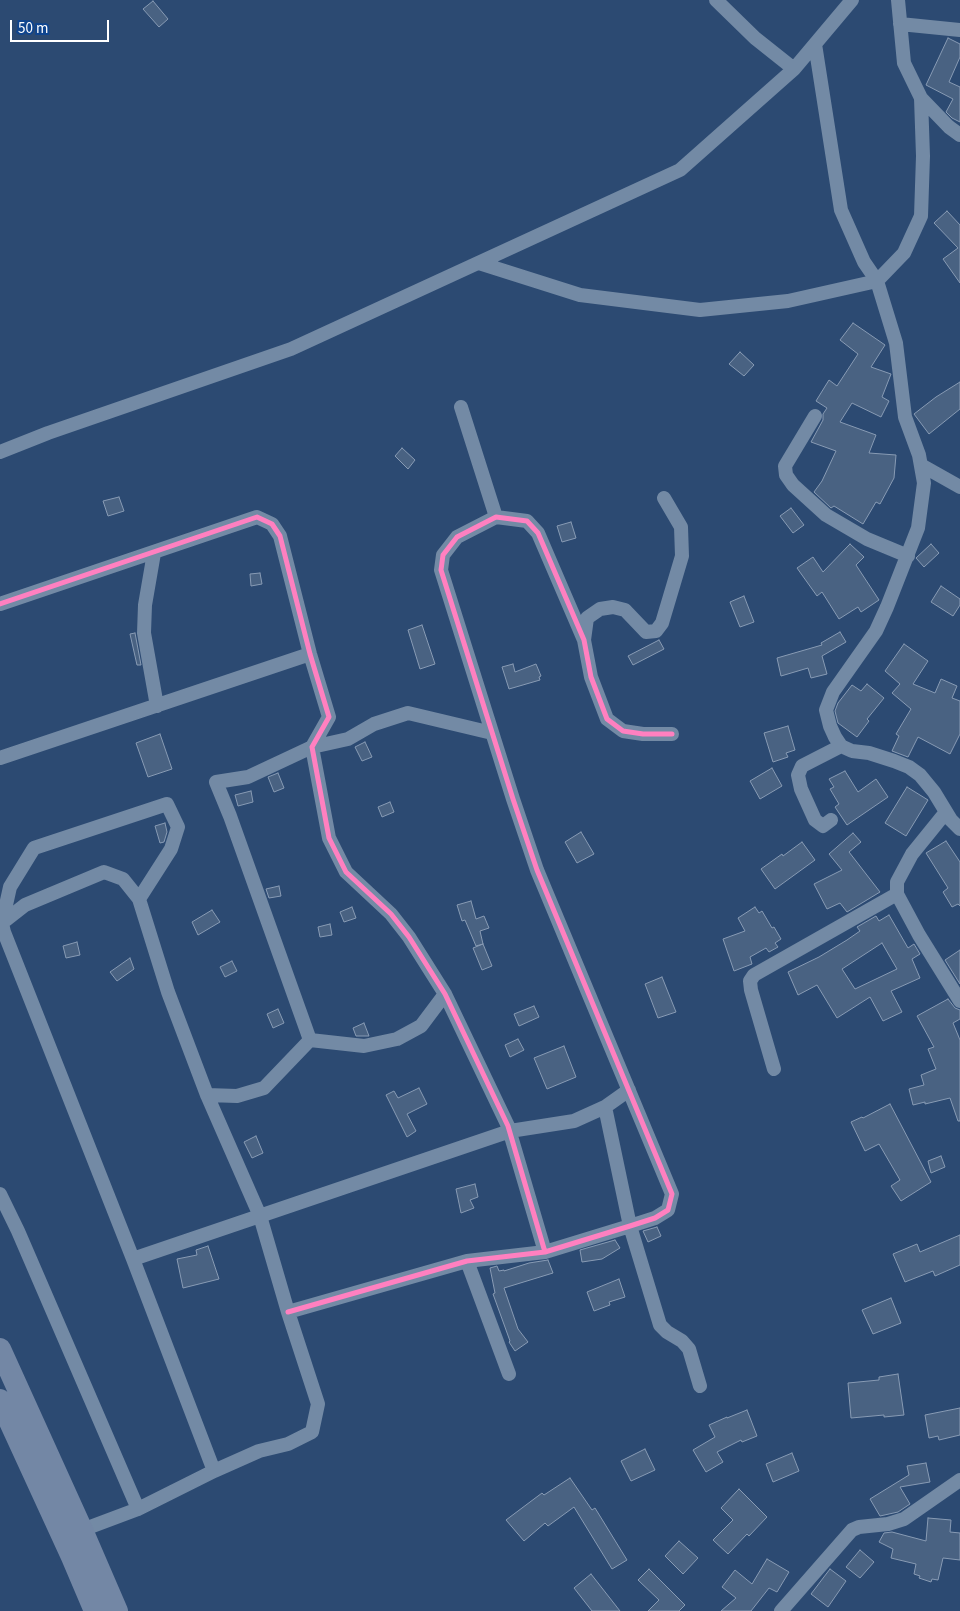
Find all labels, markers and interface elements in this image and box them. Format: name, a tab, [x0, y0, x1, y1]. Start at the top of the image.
scale bar	[12, 10, 111, 42]
text: 50 m	[18, 18, 48, 39]

